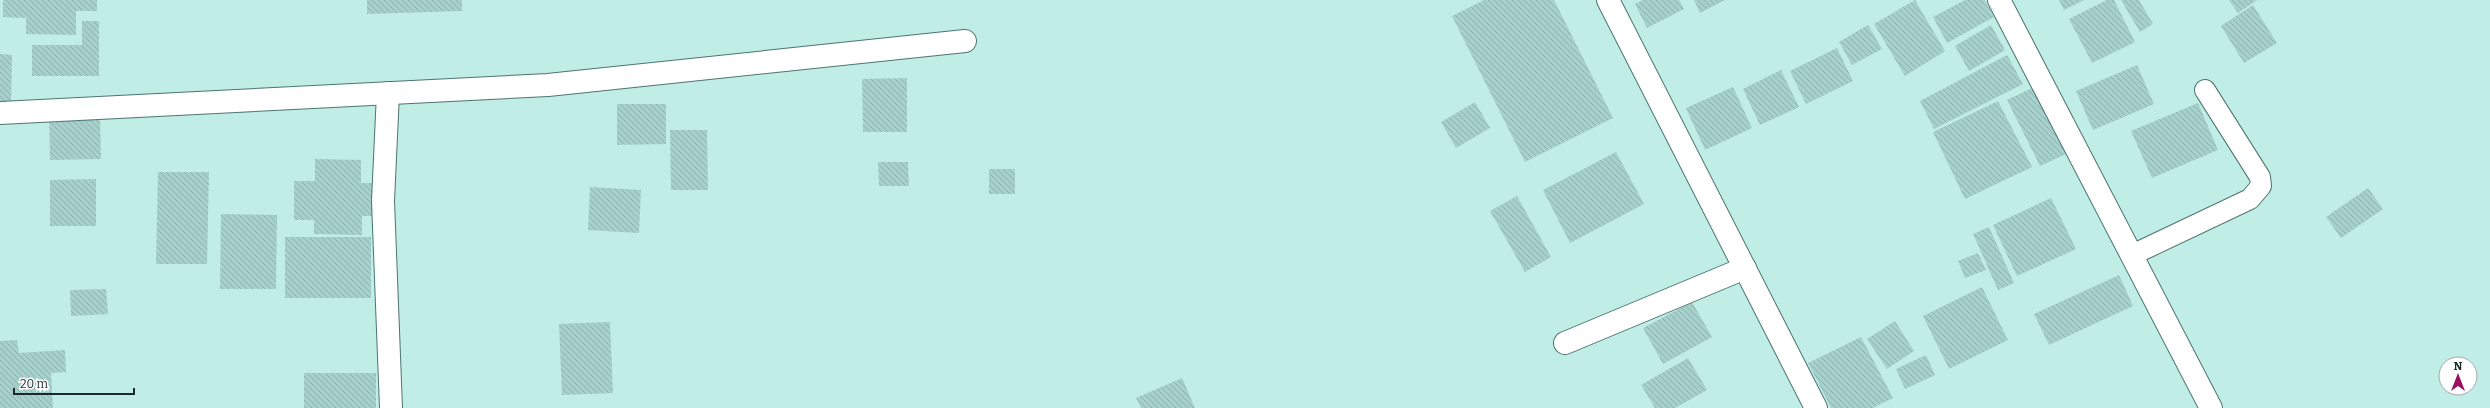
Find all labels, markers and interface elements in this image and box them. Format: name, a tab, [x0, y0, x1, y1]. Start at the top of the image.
north arrow	[2438, 356, 2478, 396]
text: N	[2454, 360, 2463, 373]
scale bar	[14, 370, 134, 396]
text: 20 m	[20, 377, 49, 391]

